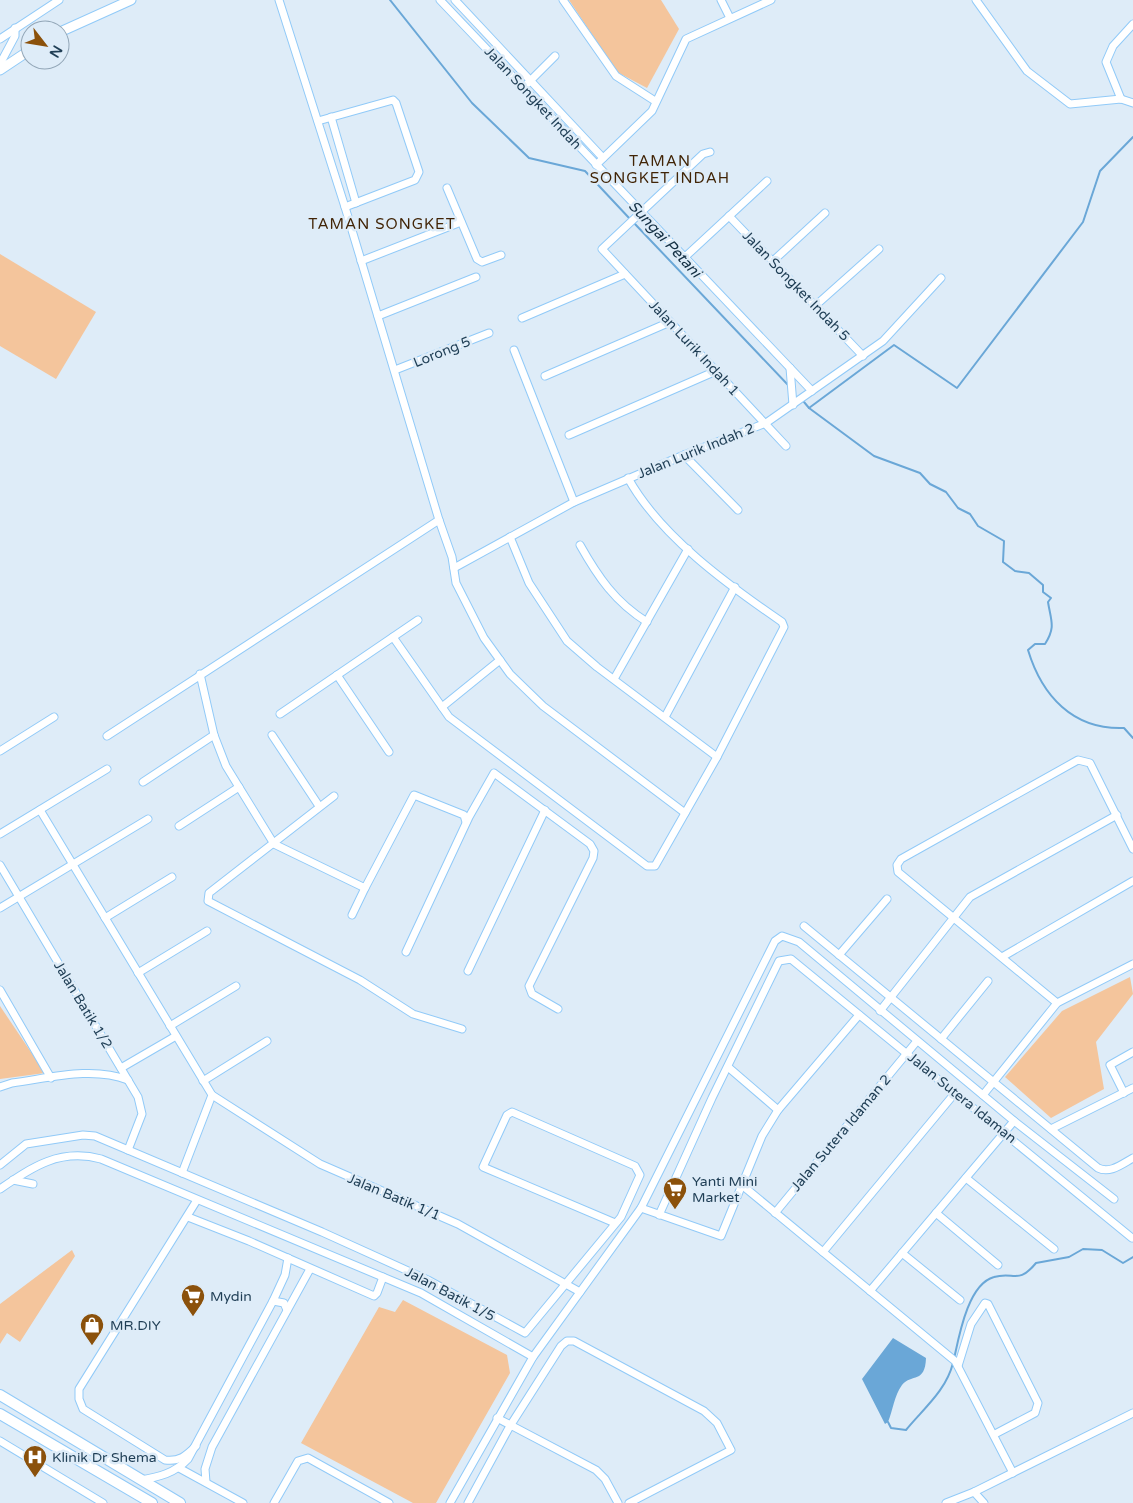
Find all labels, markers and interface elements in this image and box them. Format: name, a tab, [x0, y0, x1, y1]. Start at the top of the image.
north arrow	[20, 20, 70, 70]
text: N	[46, 42, 66, 61]
street label: Jalan Songket Indah	[481, 43, 585, 153]
district label: TAMAN SONGKET INDAH	[590, 152, 730, 187]
water label: Sungai Petani	[625, 197, 707, 283]
district label: TAMAN SONGKET	[308, 215, 456, 233]
street label: Jalan Songket Indah 5	[739, 227, 853, 345]
street label: Jalan Lurik Indah 1	[645, 297, 743, 399]
street label: Lorong 5	[411, 333, 473, 371]
street label: Jalan Lurik Indah 2	[635, 420, 757, 482]
street label: Jalan Batik 1/2	[50, 958, 116, 1052]
street label: Jalan Sutera Idaman	[904, 1049, 1020, 1147]
street label: Jalan Sutera Idaman 2	[787, 1071, 895, 1195]
street label: Jalan Batik 1/1	[345, 1170, 443, 1224]
place label: Yanti Mini Market	[692, 1173, 757, 1206]
supermarket icon: Yanti Mini Market	[662, 1176, 688, 1210]
street label: Jalan Batik 1/5	[402, 1263, 498, 1325]
supermarket icon: Mydin	[180, 1283, 206, 1317]
place label: Mydin	[210, 1288, 252, 1305]
shop icon: MR.DIY	[79, 1312, 105, 1346]
place label: MR.DIY	[110, 1317, 161, 1334]
hospital icon: Klinik Dr Shema	[22, 1444, 48, 1478]
place label: Klinik Dr Shema	[52, 1449, 157, 1466]

